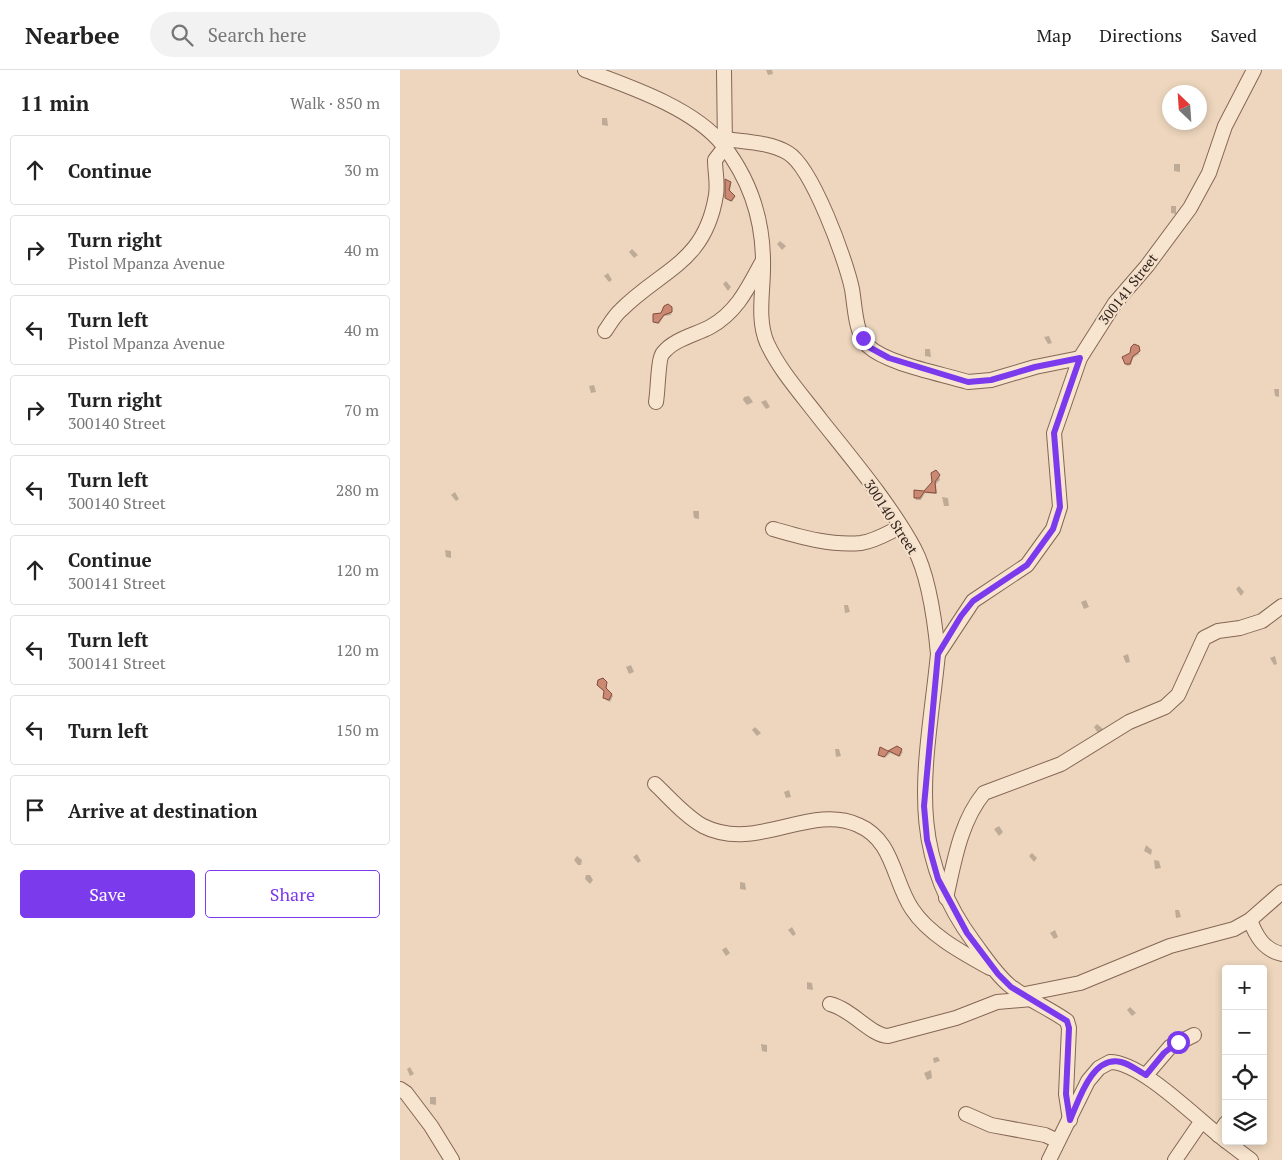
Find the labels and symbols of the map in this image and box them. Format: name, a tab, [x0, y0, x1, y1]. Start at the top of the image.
north arrow	[1162, 85, 1207, 130]
street label: 300141 Street	[1094, 249, 1162, 328]
route end	[852, 327, 875, 350]
street label: 300140 Street	[860, 476, 923, 558]
route start	[1167, 1031, 1190, 1054]

